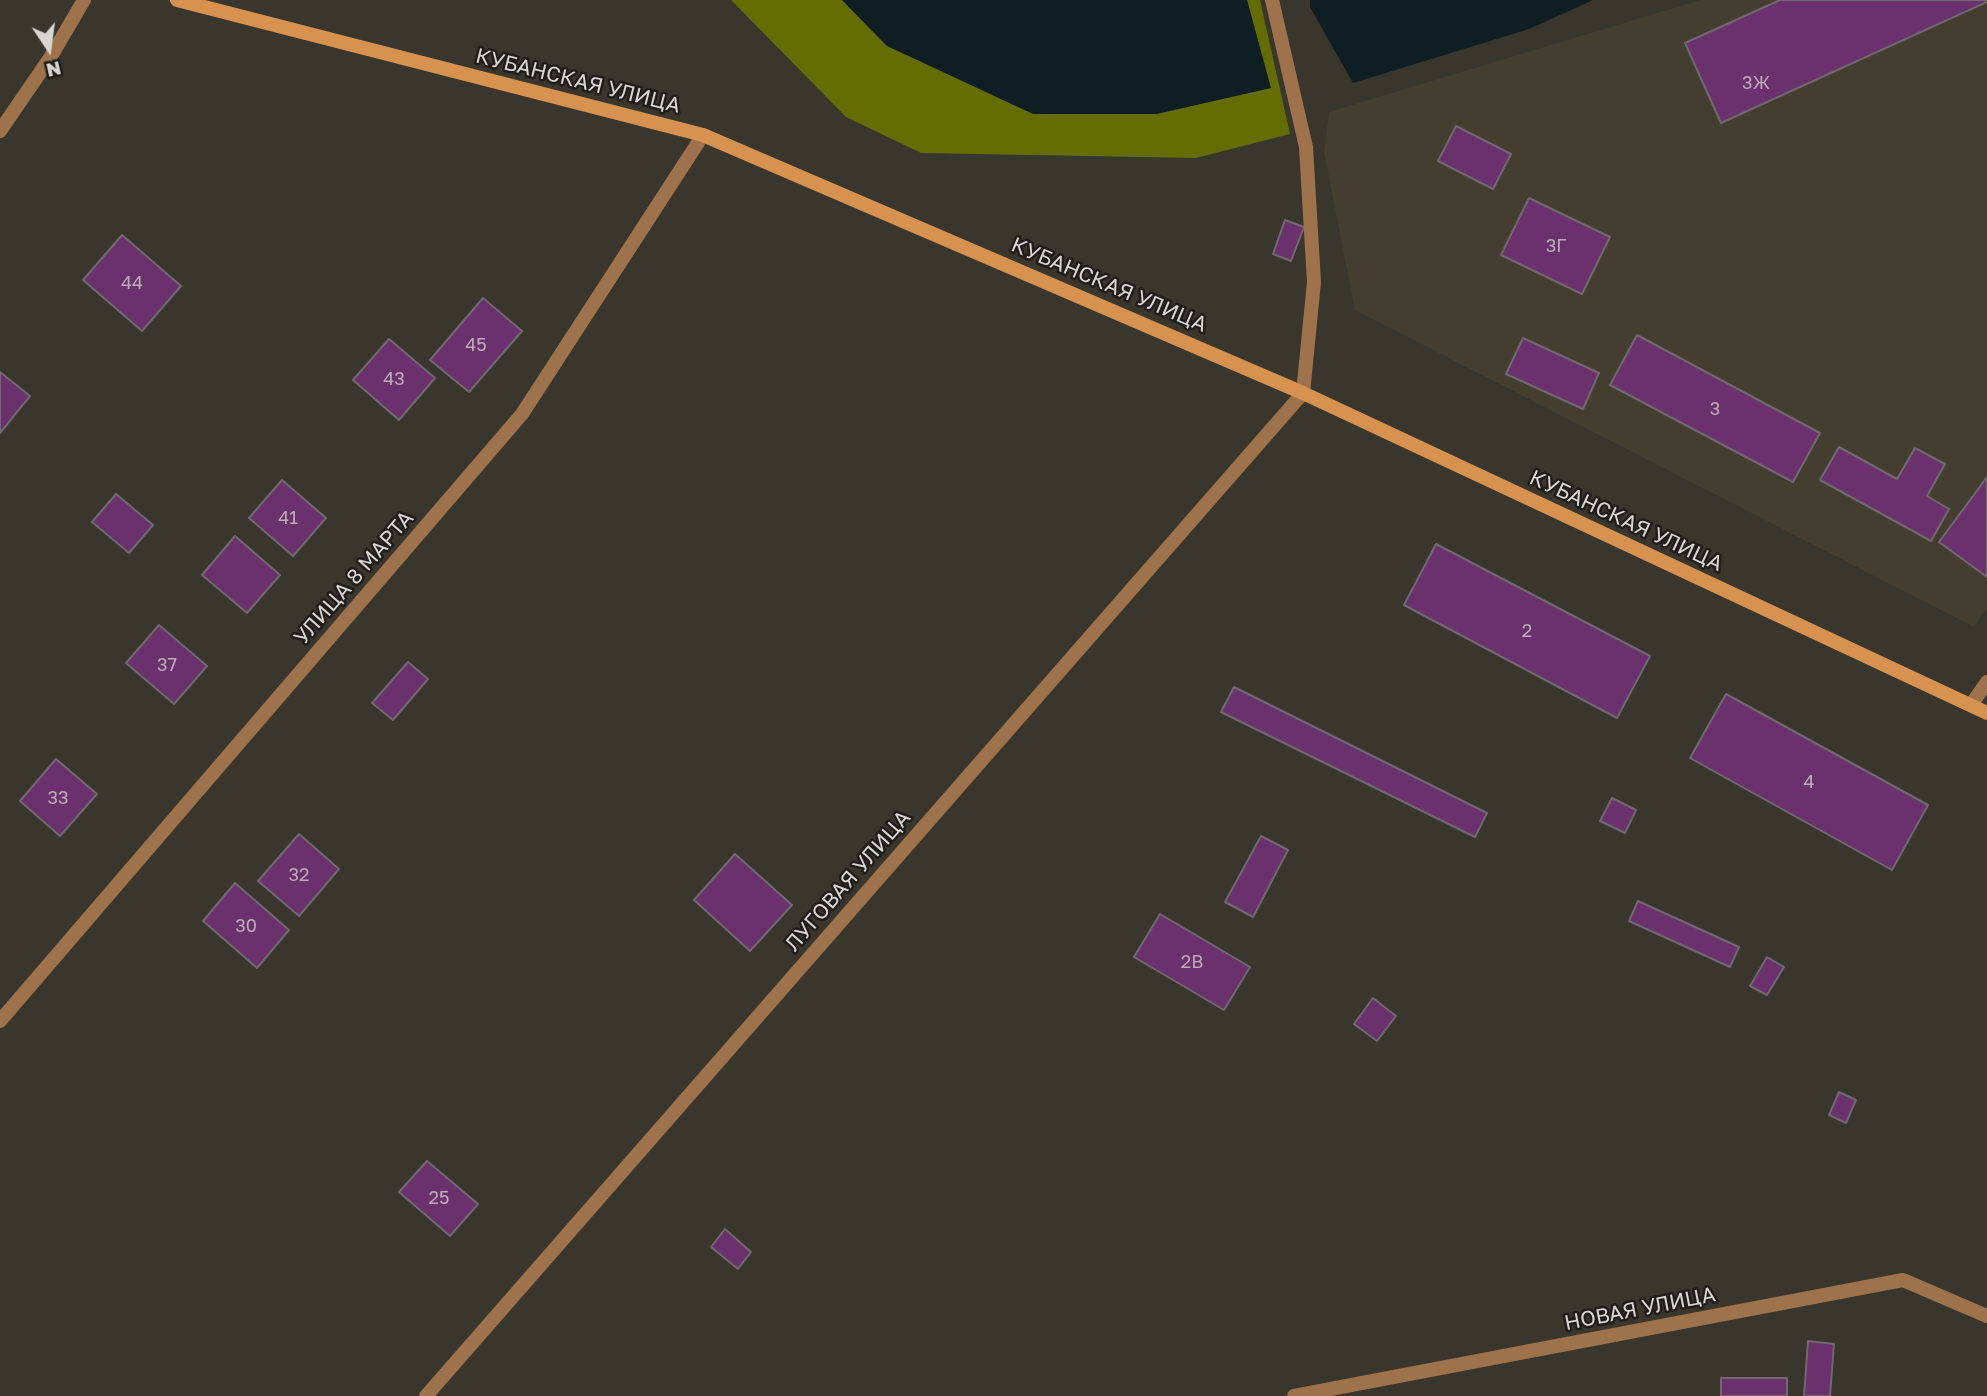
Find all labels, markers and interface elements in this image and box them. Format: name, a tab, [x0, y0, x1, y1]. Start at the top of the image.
north arrow	[14, 14, 84, 84]
street label: КУБАНСКАЯ УЛИЦА	[473, 43, 683, 119]
text: N	[44, 57, 63, 83]
house number: 3Ж	[1742, 72, 1770, 94]
street label: КУБАНСКАЯ УЛИЦА	[1007, 232, 1211, 338]
house number: 3Г	[1546, 235, 1566, 257]
house number: 44	[121, 272, 143, 294]
house number: 45	[465, 334, 487, 356]
house number: 43	[383, 368, 405, 390]
house number: 3	[1710, 398, 1720, 420]
street label: КУБАНСКАЯ УЛИЦА	[1525, 465, 1727, 577]
street label: УЛИЦА 8 МАРТА	[289, 506, 419, 650]
house number: 41	[278, 507, 298, 529]
house number: 2	[1522, 620, 1532, 642]
house number: 37	[157, 654, 177, 676]
house number: 4	[1804, 771, 1814, 793]
house number: 33	[47, 787, 69, 809]
street label: ЛУГОВАЯ УЛИЦА	[780, 806, 916, 956]
house number: 32	[289, 864, 309, 886]
house number: 30	[235, 915, 257, 937]
house number: 2В	[1181, 951, 1203, 973]
house number: 25	[429, 1187, 449, 1209]
street label: НОВАЯ УЛИЦА	[1562, 1282, 1718, 1336]

